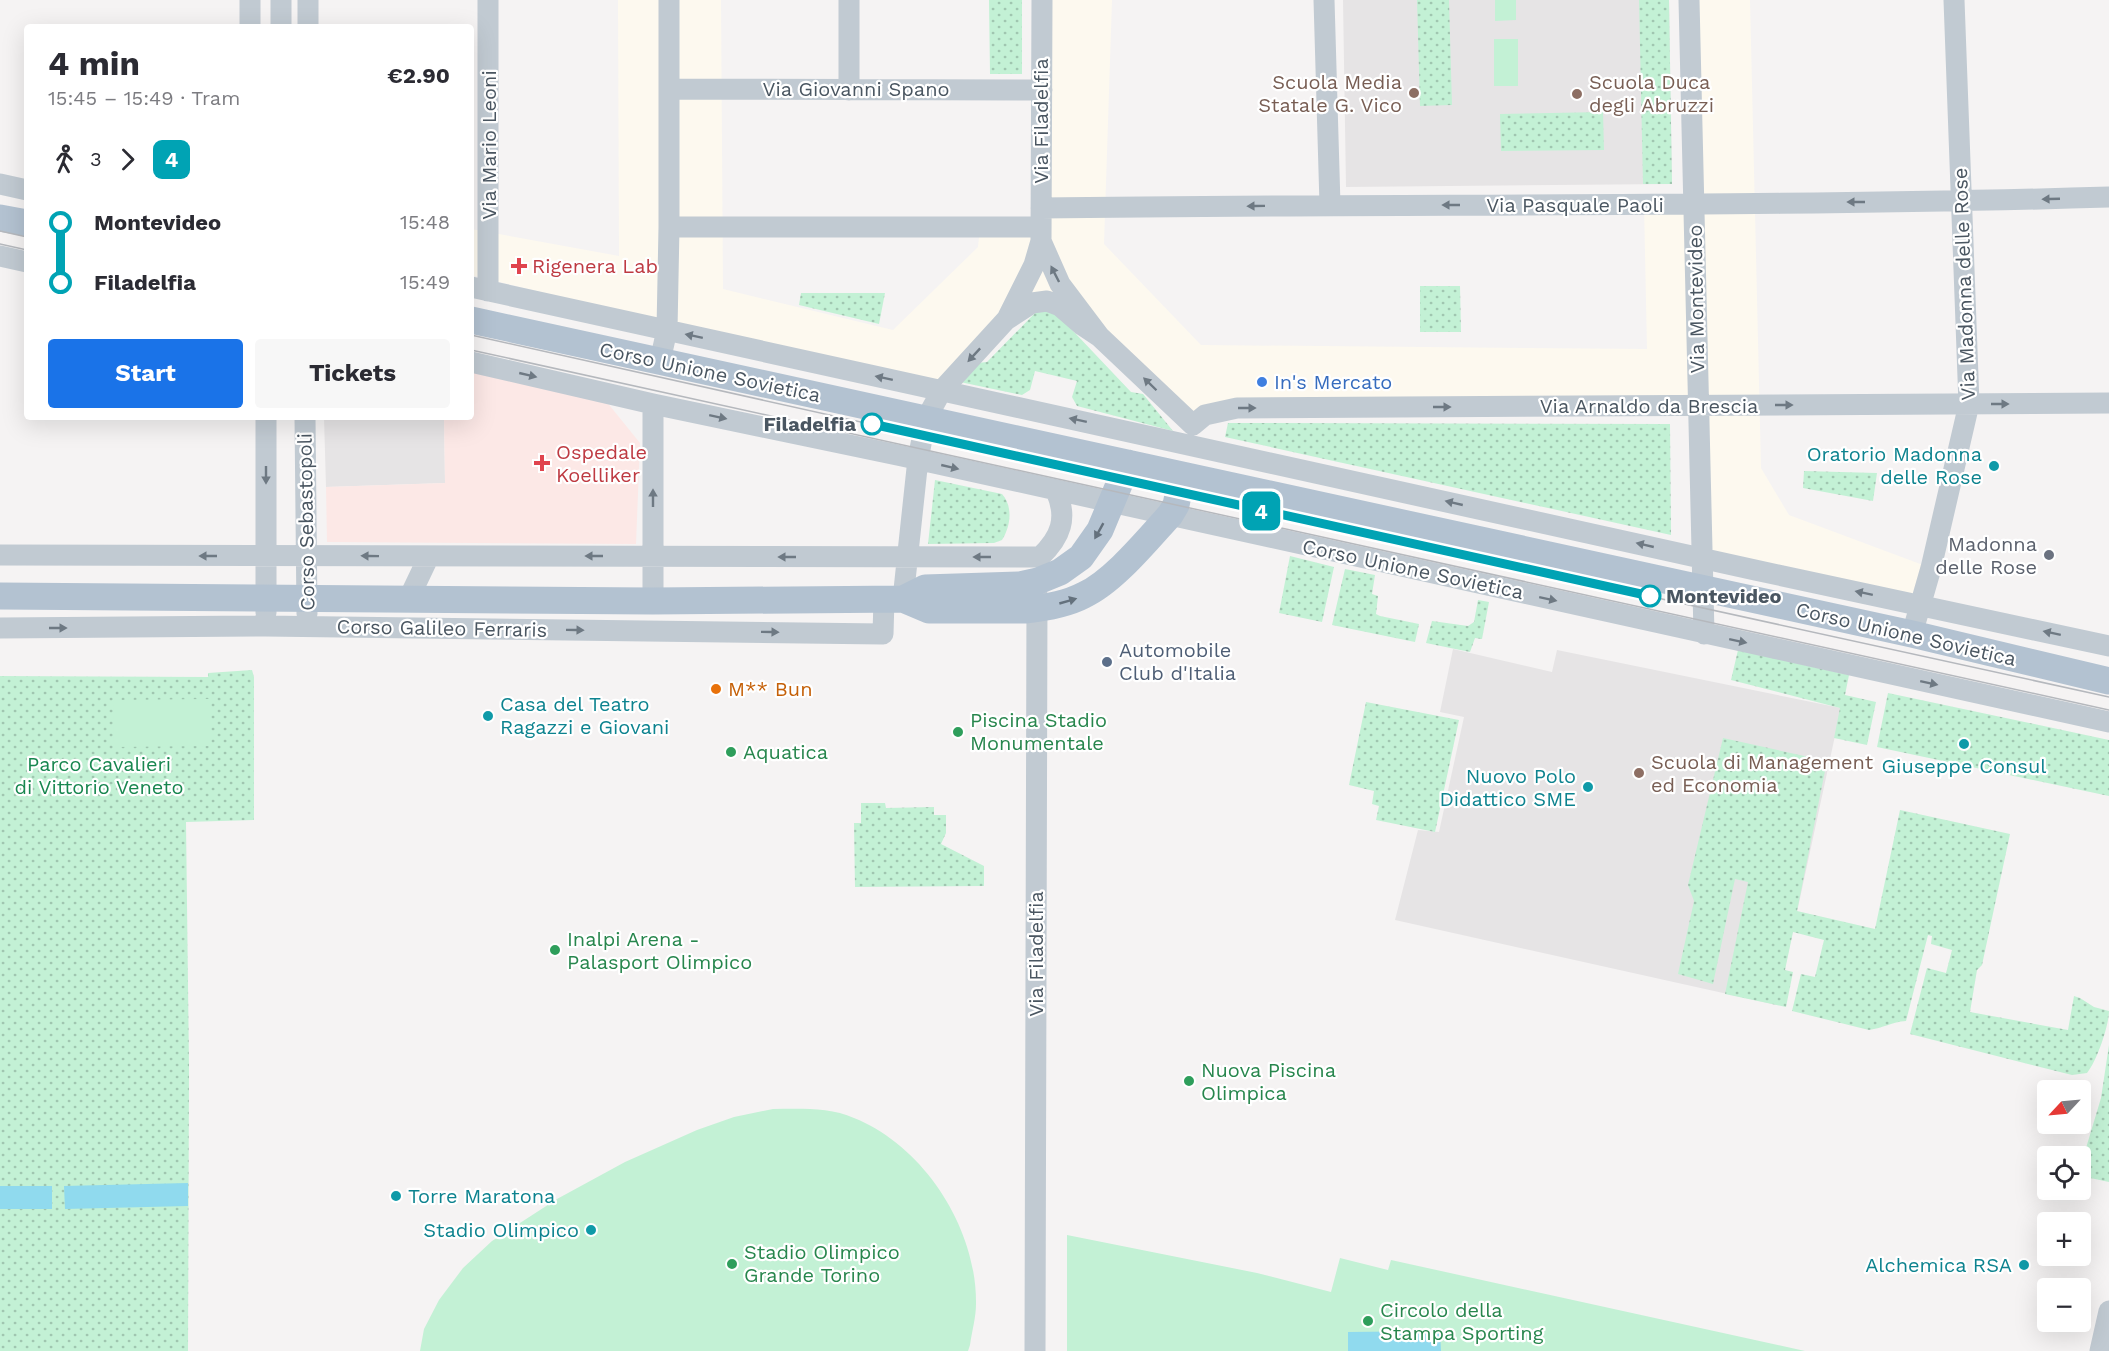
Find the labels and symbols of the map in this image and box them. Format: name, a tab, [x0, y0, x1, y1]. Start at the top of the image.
street label: Via Filadelfia	[1029, 58, 1053, 184]
street label: Via Mario Leoni	[477, 70, 501, 220]
place label: Scuola Media Statale G. Vico	[1258, 70, 1402, 117]
place label: Scuola Duca degli Abruzzi	[1589, 70, 1714, 117]
street label: Via Giovanni Spano	[762, 77, 950, 101]
marker: Scuola Media Statale G. Vico	[1407, 86, 1421, 100]
marker: Scuola Duca degli Abruzzi	[1570, 87, 1584, 101]
street label: Via Madonna delle Rose	[1948, 167, 1980, 401]
street label: Via Pasquale Paoli	[1486, 193, 1664, 217]
one-way arrow	[2041, 194, 2060, 204]
one-way arrow	[1846, 198, 1865, 207]
one-way arrow	[1441, 200, 1460, 210]
one-way arrow	[1246, 201, 1265, 211]
street label: Via Montevideo	[1683, 225, 1709, 373]
place label: Rigenera Lab	[532, 254, 658, 278]
marker: Rigenera Lab	[510, 257, 528, 275]
one-way arrow	[1050, 265, 1060, 282]
one-way arrow	[685, 330, 703, 340]
street label: Corso Unione Sovietica	[597, 337, 823, 407]
one-way arrow	[967, 348, 981, 362]
place label: In's Mercato	[1274, 370, 1392, 394]
one-way arrow	[519, 371, 538, 380]
one-way arrow	[875, 372, 894, 382]
marker: In's Mercato	[1255, 375, 1269, 389]
one-way arrow	[1143, 377, 1158, 391]
street label: Via Arnaldo da Brescia	[1540, 394, 1758, 418]
one-way arrow	[1991, 399, 2010, 408]
one-way arrow	[1775, 400, 1794, 410]
one-way arrow	[1433, 402, 1452, 412]
one-way arrow	[1238, 404, 1257, 413]
place label: Filadelfia	[763, 412, 856, 436]
one-way arrow	[709, 413, 728, 423]
marker: Filadelfia	[861, 413, 883, 435]
one-way arrow	[1068, 415, 1087, 424]
street label: Corso Sebastopoli	[292, 433, 320, 611]
place label: Ospedale Koelliker	[556, 440, 647, 487]
place label: Oratorio Madonna delle Rose	[1807, 442, 1982, 489]
marker: Ospedale Koelliker	[533, 454, 551, 472]
marker: Oratorio Madonna delle Rose	[1987, 459, 2001, 473]
one-way arrow	[941, 462, 959, 472]
one-way arrow	[261, 466, 271, 485]
one-way arrow	[648, 488, 658, 507]
line badge: 4	[1242, 492, 1280, 530]
one-way arrow	[1444, 498, 1463, 507]
one-way arrow	[1094, 523, 1104, 540]
place label: Madonna delle Rose	[1935, 532, 2037, 579]
street label: Corso Unione Sovietica	[1300, 534, 1526, 604]
one-way arrow	[1635, 540, 1654, 550]
marker: Madonna delle Rose	[2042, 548, 2056, 562]
one-way arrow	[198, 551, 217, 561]
one-way arrow	[361, 551, 380, 561]
one-way arrow	[585, 551, 604, 561]
one-way arrow	[777, 552, 796, 562]
one-way arrow	[972, 552, 991, 562]
place label: Montevideo	[1666, 584, 1782, 608]
marker: Montevideo	[1639, 585, 1661, 607]
one-way arrow	[1854, 588, 1873, 597]
one-way arrow	[1539, 594, 1557, 604]
one-way arrow	[1059, 596, 1077, 605]
street label: Corso Unione Sovietica	[1794, 597, 2018, 671]
street label: Corso Galileo Ferraris	[337, 614, 547, 642]
one-way arrow	[49, 623, 68, 633]
one-way arrow	[566, 625, 585, 635]
one-way arrow	[761, 627, 780, 637]
one-way arrow	[2042, 628, 2061, 637]
one-way arrow	[1729, 637, 1747, 647]
place label: Automobile Club d'Italia	[1119, 638, 1236, 685]
marker: Automobile Club d'Italia	[1100, 655, 1114, 669]
place label: M** Bun	[728, 677, 813, 701]
one-way arrow	[1919, 679, 1938, 688]
marker: M** Bun	[709, 682, 723, 696]
place label: Casa del Teatro Ragazzi e Giovani	[500, 692, 669, 739]
place label: Piscina Stadio Monumentale	[970, 708, 1107, 755]
marker: Casa del Teatro Ragazzi e Giovani	[481, 709, 495, 723]
marker: Piscina Stadio Monumentale	[951, 725, 965, 739]
marker: Giuseppe Consul	[1957, 737, 1971, 751]
place label: Aquatica	[743, 740, 828, 764]
marker: Aquatica	[724, 745, 738, 759]
place label: Scuola di Management ed Economia	[1651, 750, 1874, 797]
park label: Parco Cavalieri di Vittorio Veneto	[15, 752, 183, 799]
place label: Giuseppe Consul	[1882, 754, 2046, 778]
place label: Nuovo Polo Didattico SME	[1439, 764, 1576, 811]
marker: Scuola di Management ed Economia	[1632, 766, 1646, 780]
marker: Nuovo Polo Didattico SME	[1581, 780, 1595, 794]
street label: Via Filadelfia	[1024, 891, 1048, 1017]
place label: Inalpi Arena - Palasport Olimpico	[567, 927, 752, 974]
marker: Inalpi Arena - Palasport Olimpico	[548, 943, 562, 957]
place label: Nuova Piscina Olimpica	[1201, 1058, 1336, 1105]
marker: Nuova Piscina Olimpica	[1182, 1074, 1196, 1088]
north arrow	[2037, 1080, 2091, 1134]
place label: Torre Maratona	[408, 1184, 555, 1208]
marker: Torre Maratona	[389, 1189, 403, 1203]
place label: Stadio Olimpico	[423, 1218, 579, 1242]
marker: Stadio Olimpico	[584, 1223, 598, 1237]
place label: Stadio Olimpico Grande Torino	[744, 1240, 900, 1287]
place label: Alchemica RSA	[1865, 1253, 2012, 1277]
marker: Stadio Olimpico Grande Torino	[725, 1257, 739, 1271]
marker: Alchemica RSA	[2017, 1258, 2031, 1272]
place label: Circolo della Stampa Sporting	[1380, 1298, 1544, 1345]
marker: Circolo della Stampa Sporting	[1361, 1314, 1375, 1328]

